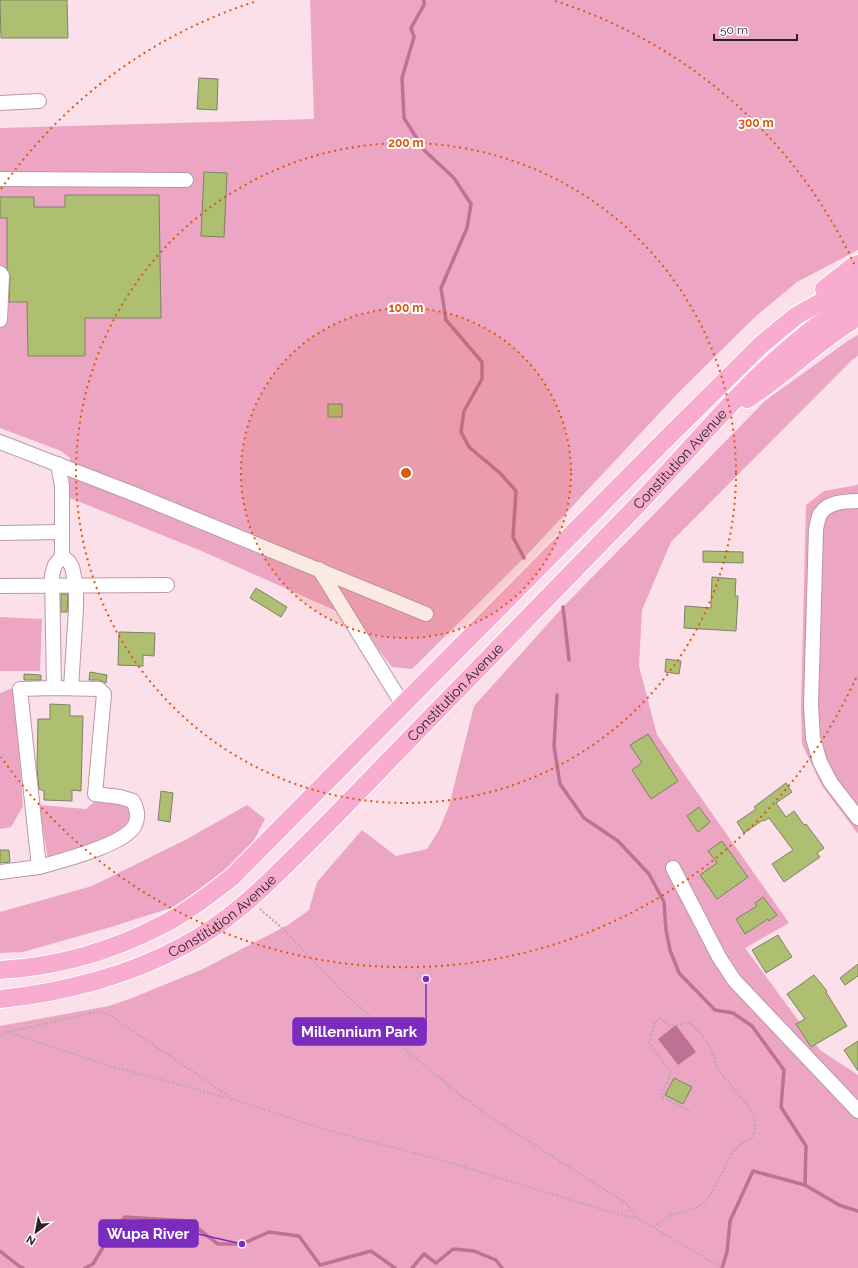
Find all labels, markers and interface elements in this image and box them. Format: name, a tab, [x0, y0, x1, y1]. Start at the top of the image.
scale bar	[714, 16, 797, 42]
text: 50 m	[720, 23, 748, 37]
text: 300 m	[738, 116, 774, 130]
text: 200 m	[388, 136, 424, 150]
text: 100 m	[389, 301, 423, 315]
street label: Constitution Avenue	[630, 406, 730, 512]
centre of rings	[399, 466, 413, 480]
street label: Constitution Avenue	[404, 640, 506, 745]
street label: Constitution Avenue	[165, 871, 279, 961]
callout: Millennium Park	[293, 1018, 426, 1045]
text: Millennium Park	[301, 1023, 418, 1041]
north arrow	[16, 1212, 56, 1252]
callout: Wupa River	[99, 1220, 198, 1247]
text: Wupa River	[107, 1225, 190, 1243]
text: N	[24, 1232, 38, 1248]

